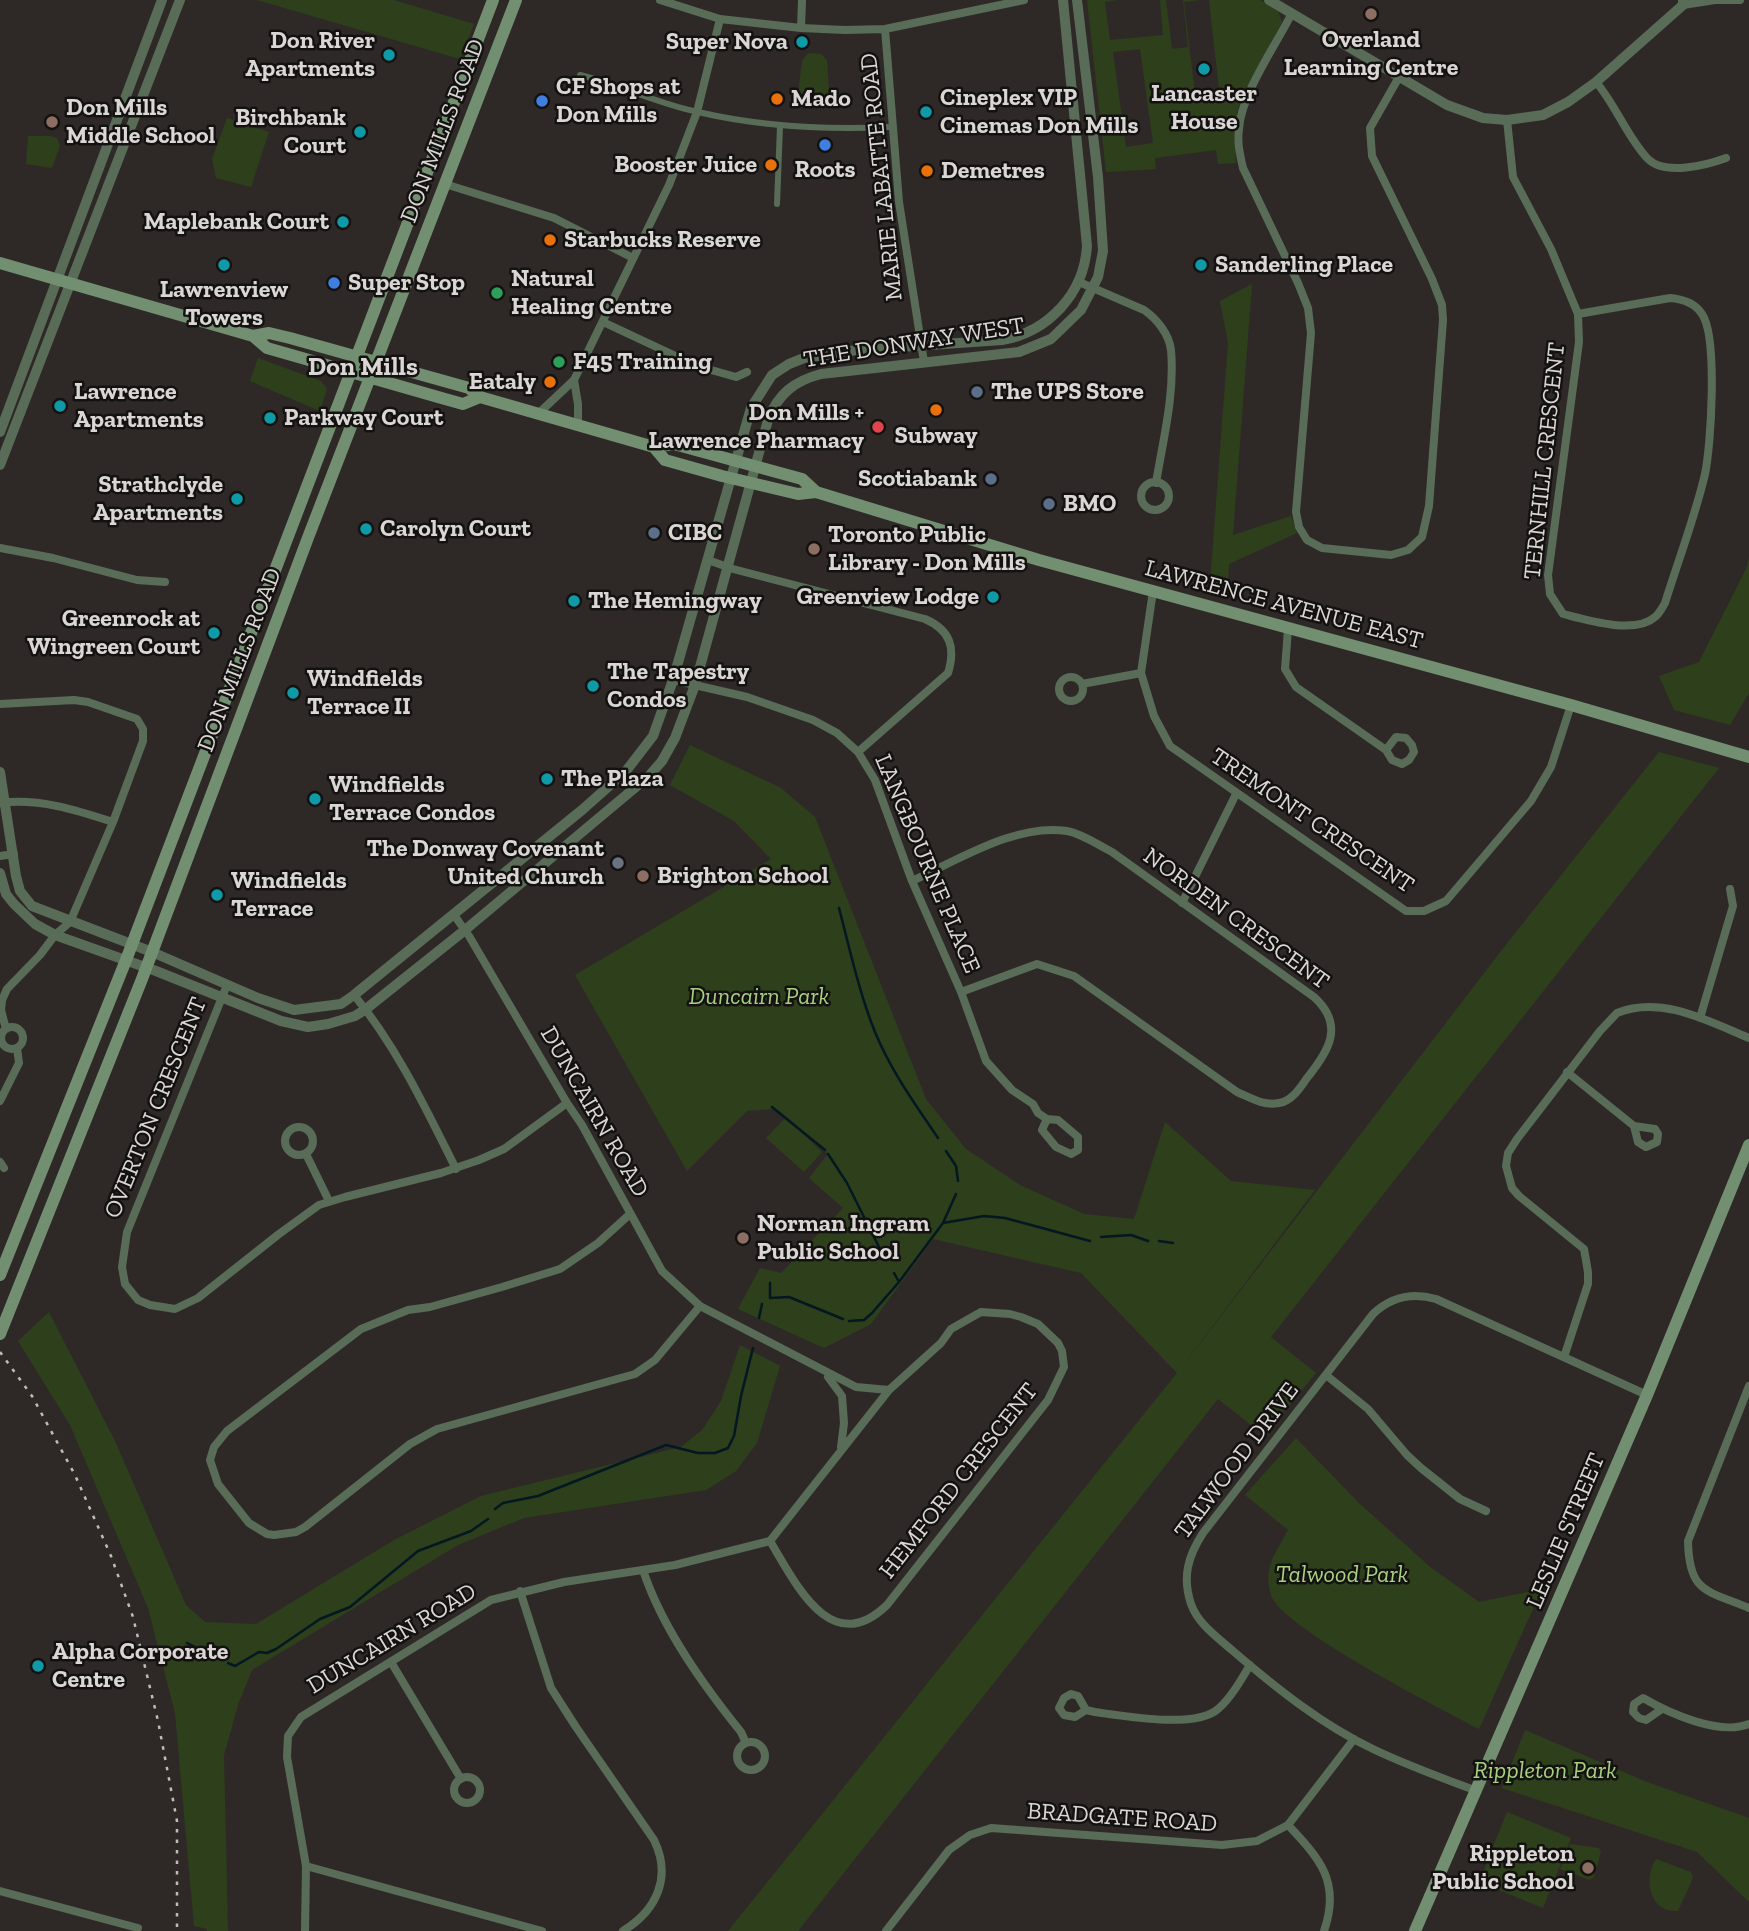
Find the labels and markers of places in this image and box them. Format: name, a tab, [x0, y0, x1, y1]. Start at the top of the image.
marker: Overland Learning Centre	[1363, 6, 1379, 22]
place label: Overland Learning Centre	[1284, 26, 1458, 82]
place label: Don River Apartments	[245, 27, 375, 83]
place label: Super Nova	[666, 28, 788, 56]
marker: Super Nova	[794, 34, 810, 50]
marker: Don River Apartments	[381, 47, 397, 63]
marker: Lancaster House	[1196, 61, 1212, 77]
place label: CF Shops at Don Mills	[556, 73, 680, 129]
place label: Lancaster House	[1151, 80, 1257, 136]
place label: Cineplex VIP Cinemas Don Mills	[940, 84, 1138, 140]
place label: Mado	[791, 85, 851, 113]
marker: Mado	[769, 91, 785, 107]
marker: CF Shops at Don Mills	[534, 93, 550, 109]
place label: Don Mills Middle School	[66, 94, 215, 150]
place label: Birchbank Court	[235, 104, 346, 160]
marker: Cineplex VIP Cinemas Don Mills	[918, 104, 934, 120]
marker: Don Mills Middle School	[44, 114, 60, 130]
marker: Birchbank Court	[352, 124, 368, 140]
marker: Roots	[817, 137, 833, 153]
place label: Booster Juice	[614, 151, 757, 179]
place label: Roots	[795, 156, 855, 184]
marker: Booster Juice	[763, 157, 779, 173]
place label: Demetres	[941, 157, 1045, 185]
marker: Demetres	[919, 163, 935, 179]
place label: Maplebank Court	[144, 208, 329, 236]
marker: Maplebank Court	[335, 214, 351, 230]
place label: Starbucks Reserve	[564, 226, 761, 254]
marker: Starbucks Reserve	[542, 232, 558, 248]
place label: Sanderling Place	[1215, 251, 1393, 279]
marker: Lawrenview Towers	[216, 257, 232, 273]
marker: Sanderling Place	[1193, 257, 1209, 273]
place label: Natural Healing Centre	[511, 265, 672, 321]
place label: Super Stop	[348, 269, 465, 297]
marker: Super Stop	[326, 275, 342, 291]
place label: Lawrenview Towers	[160, 276, 288, 332]
marker: Natural Healing Centre	[489, 285, 505, 301]
place label: F45 Training	[573, 348, 712, 376]
marker: F45 Training	[551, 354, 567, 370]
place label: Eataly	[469, 368, 536, 396]
marker: Eataly	[542, 374, 558, 390]
place label: Lawrence Apartments	[74, 378, 204, 434]
place label: The UPS Store	[991, 378, 1144, 406]
marker: The UPS Store	[969, 384, 985, 400]
marker: Lawrence Apartments	[52, 398, 68, 414]
place label: Don Mills + Lawrence Pharmacy	[649, 399, 864, 455]
marker: Subway	[928, 402, 944, 418]
place label: Parkway Court	[284, 404, 443, 432]
marker: Parkway Court	[262, 410, 278, 426]
marker: Don Mills + Lawrence Pharmacy	[870, 419, 886, 435]
place label: Subway	[894, 422, 978, 450]
place label: Scotiabank	[858, 465, 977, 493]
place label: Strathclyde Apartments	[93, 471, 223, 527]
marker: Scotiabank	[983, 471, 999, 487]
place label: BMO	[1063, 490, 1116, 518]
marker: Strathclyde Apartments	[229, 491, 245, 507]
marker: BMO	[1041, 496, 1057, 512]
place label: Carolyn Court	[380, 515, 531, 543]
place label: CIBC	[668, 519, 722, 547]
marker: Carolyn Court	[358, 521, 374, 537]
place label: Toronto Public Library - Don Mills	[828, 521, 1026, 577]
marker: CIBC	[646, 525, 662, 541]
marker: Toronto Public Library - Don Mills	[806, 541, 822, 557]
place label: Greenview Lodge	[796, 583, 979, 611]
place label: The Hemingway	[588, 587, 762, 615]
marker: Greenview Lodge	[985, 589, 1001, 605]
marker: The Hemingway	[566, 593, 582, 609]
place label: Greenrock at Wingreen Court	[27, 605, 200, 661]
marker: Greenrock at Wingreen Court	[206, 625, 222, 641]
place label: The Tapestry Condos	[607, 658, 749, 714]
place label: Windfields Terrace II	[307, 665, 423, 721]
marker: The Tapestry Condos	[585, 678, 601, 694]
marker: Windfields Terrace II	[285, 685, 301, 701]
place label: The Plaza	[561, 765, 664, 793]
place label: Windfields Terrace Condos	[329, 771, 495, 827]
marker: The Plaza	[539, 771, 555, 787]
marker: Windfields Terrace Condos	[307, 791, 323, 807]
place label: The Donway Covenant United Church	[366, 835, 604, 891]
marker: The Donway Covenant United Church	[610, 855, 626, 871]
place label: Brighton School	[657, 862, 829, 890]
place label: Windfields Terrace	[231, 867, 347, 923]
marker: Brighton School	[635, 868, 651, 884]
marker: Windfields Terrace	[209, 887, 225, 903]
place label: Norman Ingram Public School	[757, 1210, 930, 1266]
marker: Norman Ingram Public School	[735, 1230, 751, 1246]
place label: Alpha Corporate Centre	[52, 1638, 228, 1694]
marker: Alpha Corporate Centre	[30, 1658, 46, 1674]
place label: Rippleton Public School	[1432, 1840, 1574, 1896]
marker: Rippleton Public School	[1580, 1860, 1596, 1876]

